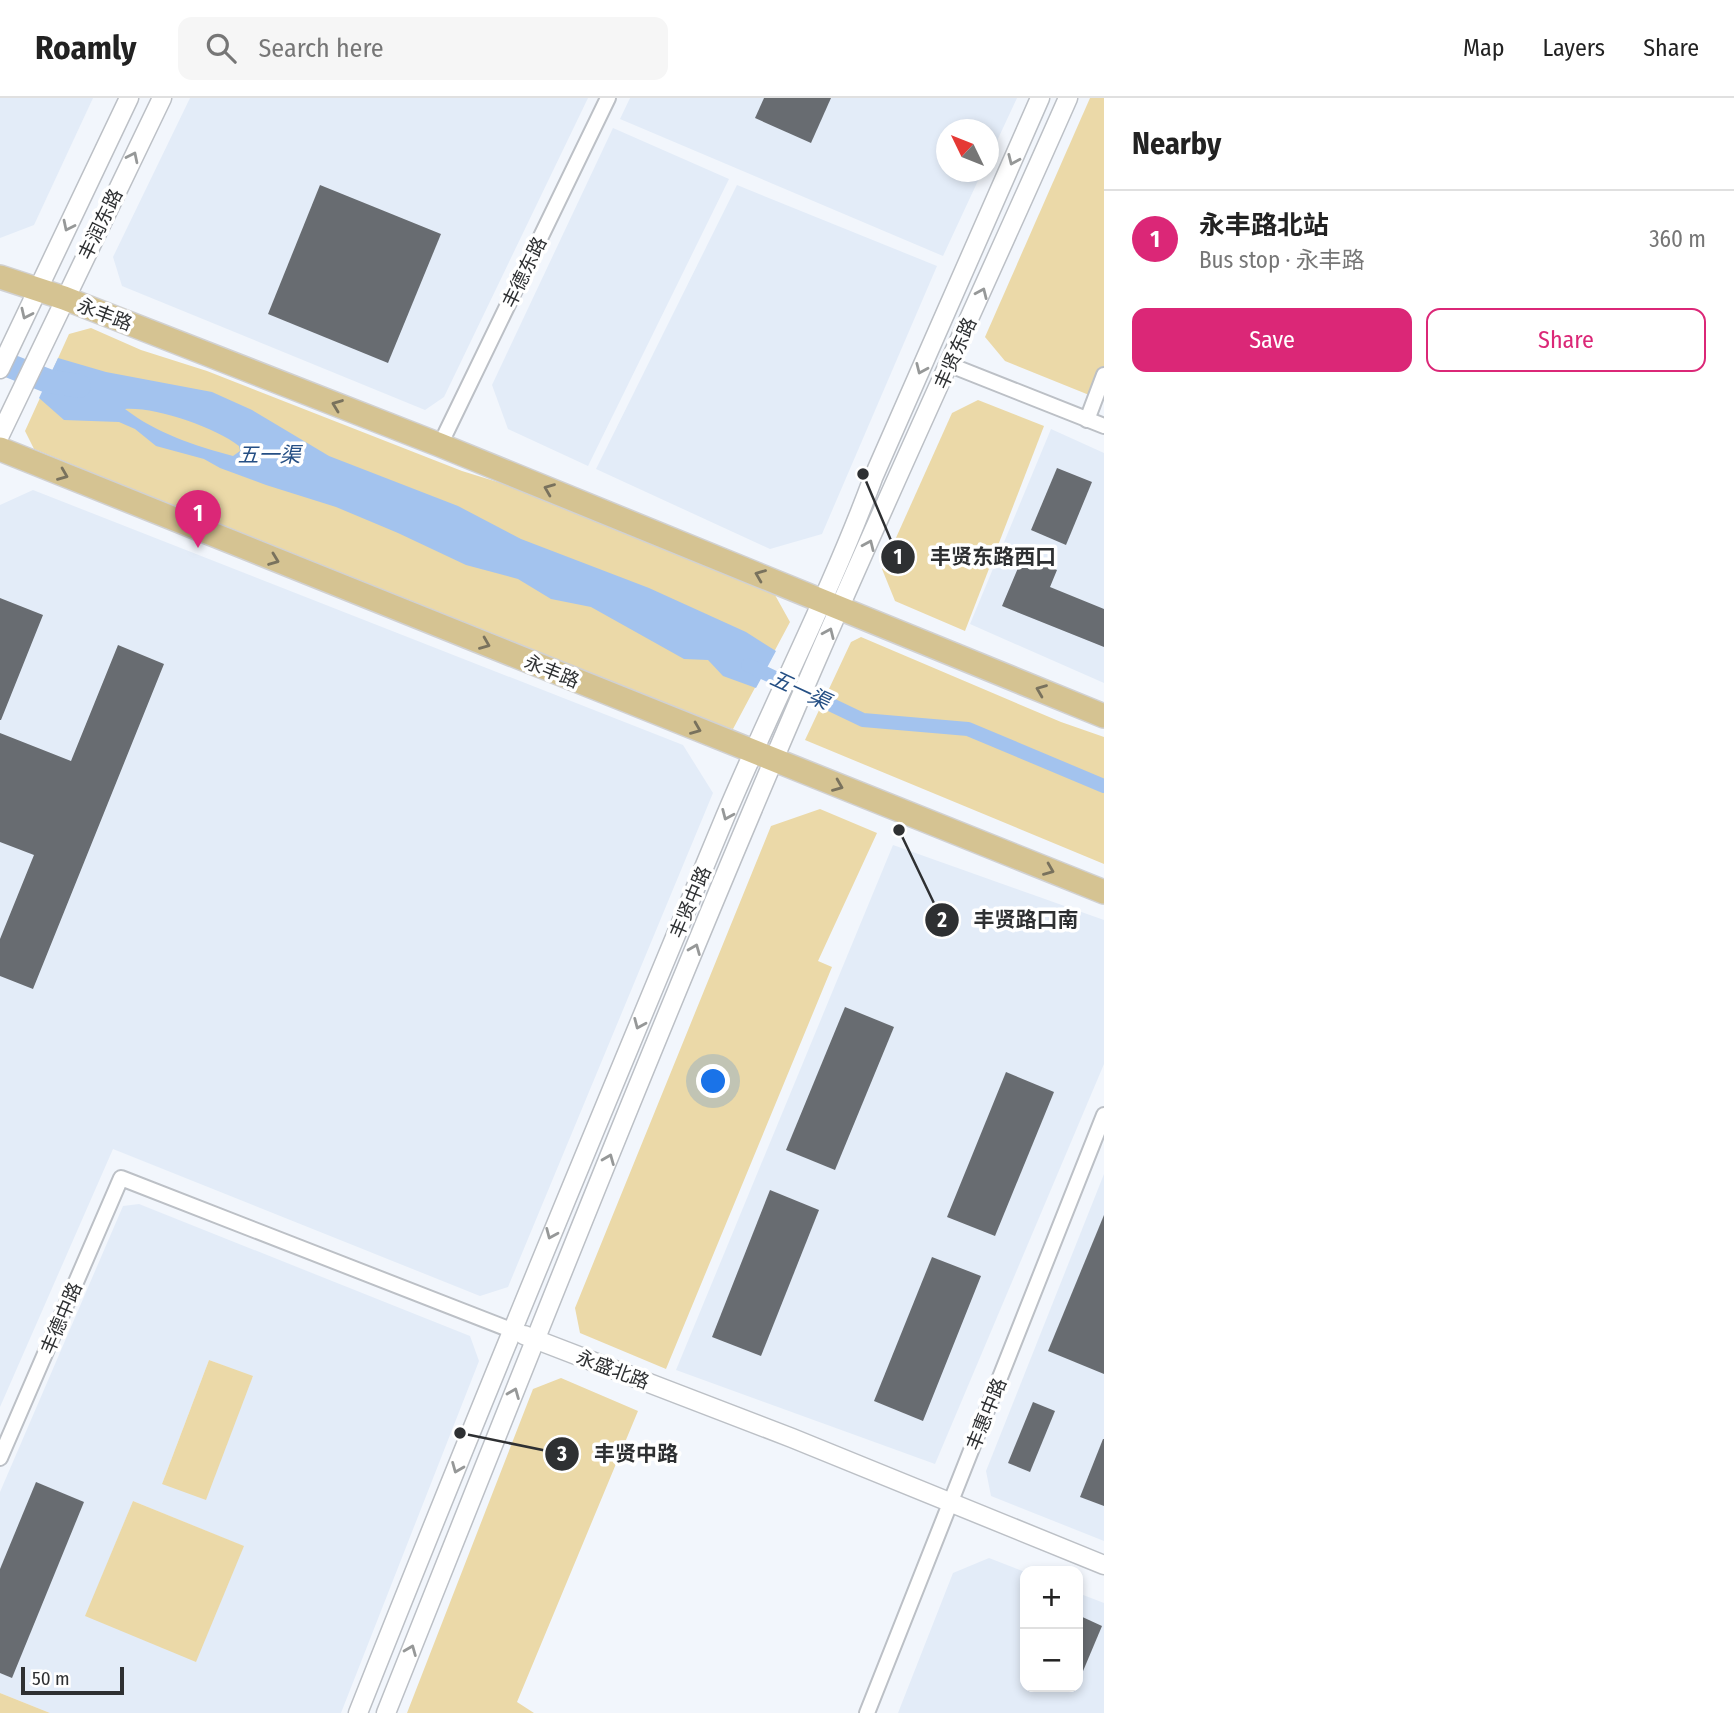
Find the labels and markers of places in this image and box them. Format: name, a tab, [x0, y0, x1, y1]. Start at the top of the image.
pin: 1	[175, 490, 221, 548]
callout: 丰贤东路西口	[881, 536, 1070, 578]
callout: 丰贤路口南	[925, 899, 1093, 941]
callout: 丰贤中路	[545, 1433, 692, 1475]

